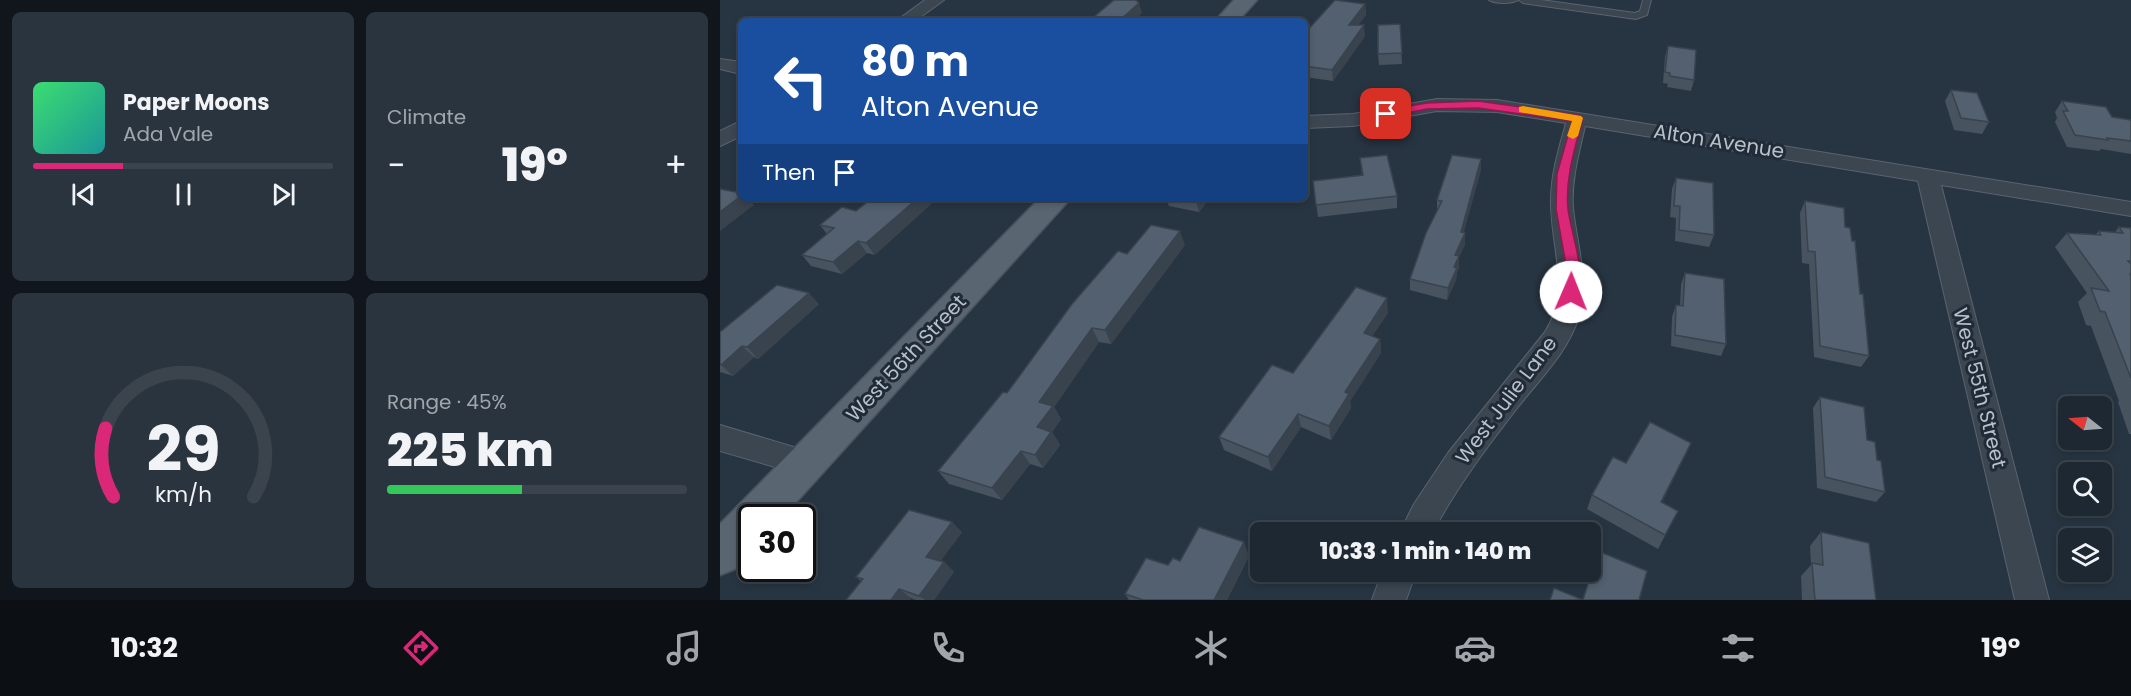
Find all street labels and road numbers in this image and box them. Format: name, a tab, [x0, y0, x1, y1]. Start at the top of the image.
street label: Alton Avenue	[1652, 117, 1786, 165]
street label: West 56th Street	[840, 288, 972, 428]
street label: West 55th Street	[1947, 305, 2013, 471]
street label: West Julie Lane	[1449, 330, 1563, 470]

